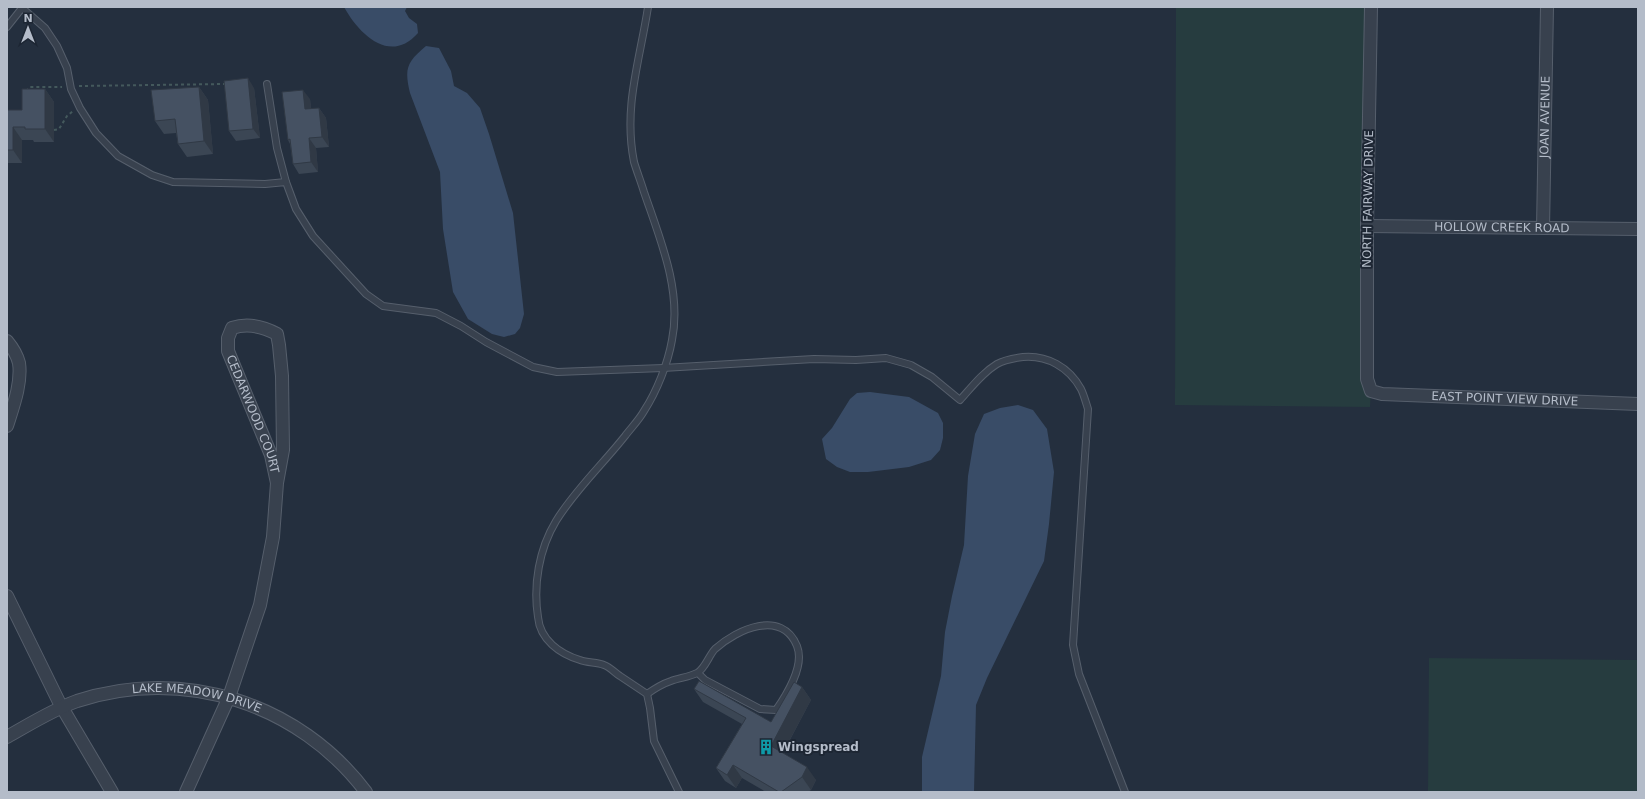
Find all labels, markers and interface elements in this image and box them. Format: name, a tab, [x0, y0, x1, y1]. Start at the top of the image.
north arrow	[8, 8, 48, 48]
text: N	[23, 12, 33, 25]
street label: JOAN AVENUE	[1537, 76, 1553, 159]
street label: NORTH FAIRWAY DRIVE	[1360, 130, 1376, 268]
street label: HOLLOW CREEK ROAD	[1434, 220, 1570, 235]
street label: CEDARWOOD COURT	[223, 353, 282, 475]
street label: EAST POINT VIEW DRIVE	[1431, 389, 1579, 409]
street label: LAKE MEADOW DRIVE	[131, 681, 264, 716]
building icon: Wingspread	[757, 738, 775, 756]
place label: Wingspread	[778, 740, 859, 754]

